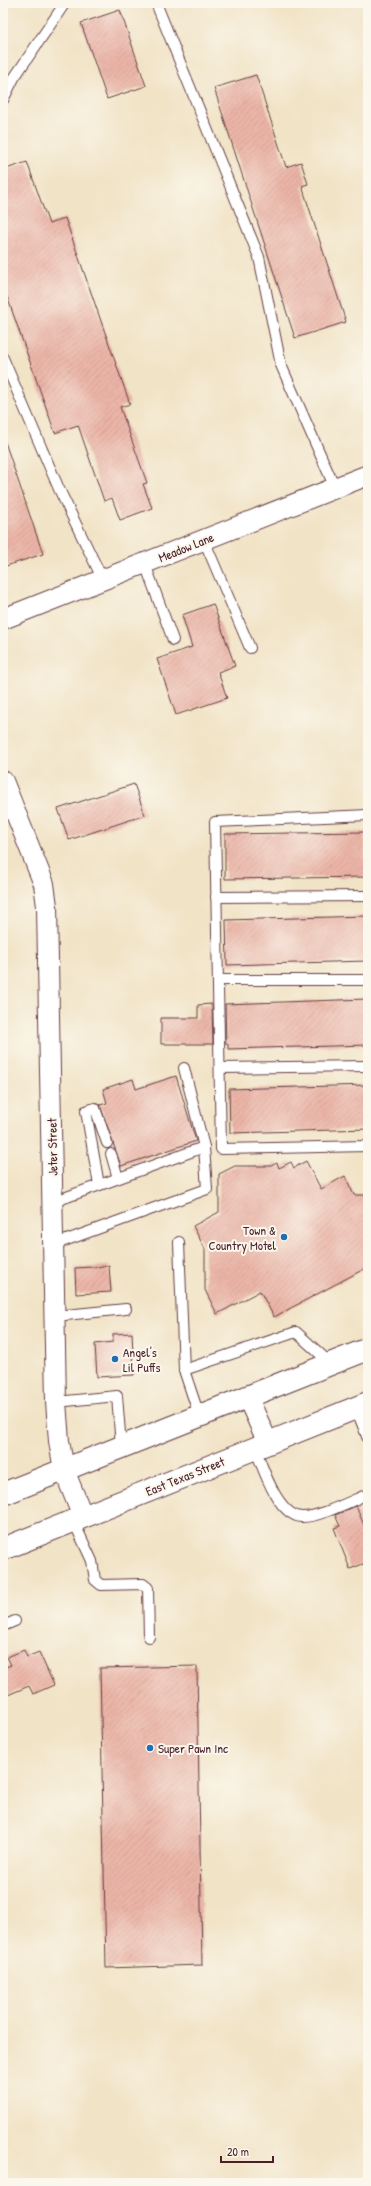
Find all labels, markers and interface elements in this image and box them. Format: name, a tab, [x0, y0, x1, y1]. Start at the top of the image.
street label: Meadow Lane	[156, 528, 216, 566]
street label: Jeter Street	[42, 1117, 62, 1176]
place label: Town & Country Motel	[209, 1221, 277, 1254]
marker: Town & Country Motel	[279, 1232, 289, 1242]
place label: Angel's Lil Puffs	[123, 1343, 160, 1376]
marker: Angel's Lil Puffs	[110, 1354, 120, 1364]
street label: East Texas Street	[143, 1452, 228, 1500]
place label: Super Pawn Inc	[158, 1739, 228, 1757]
marker: Super Pawn Inc	[145, 1743, 155, 1753]
scale bar	[221, 2138, 273, 2164]
text: 20 m	[227, 2143, 249, 2160]

